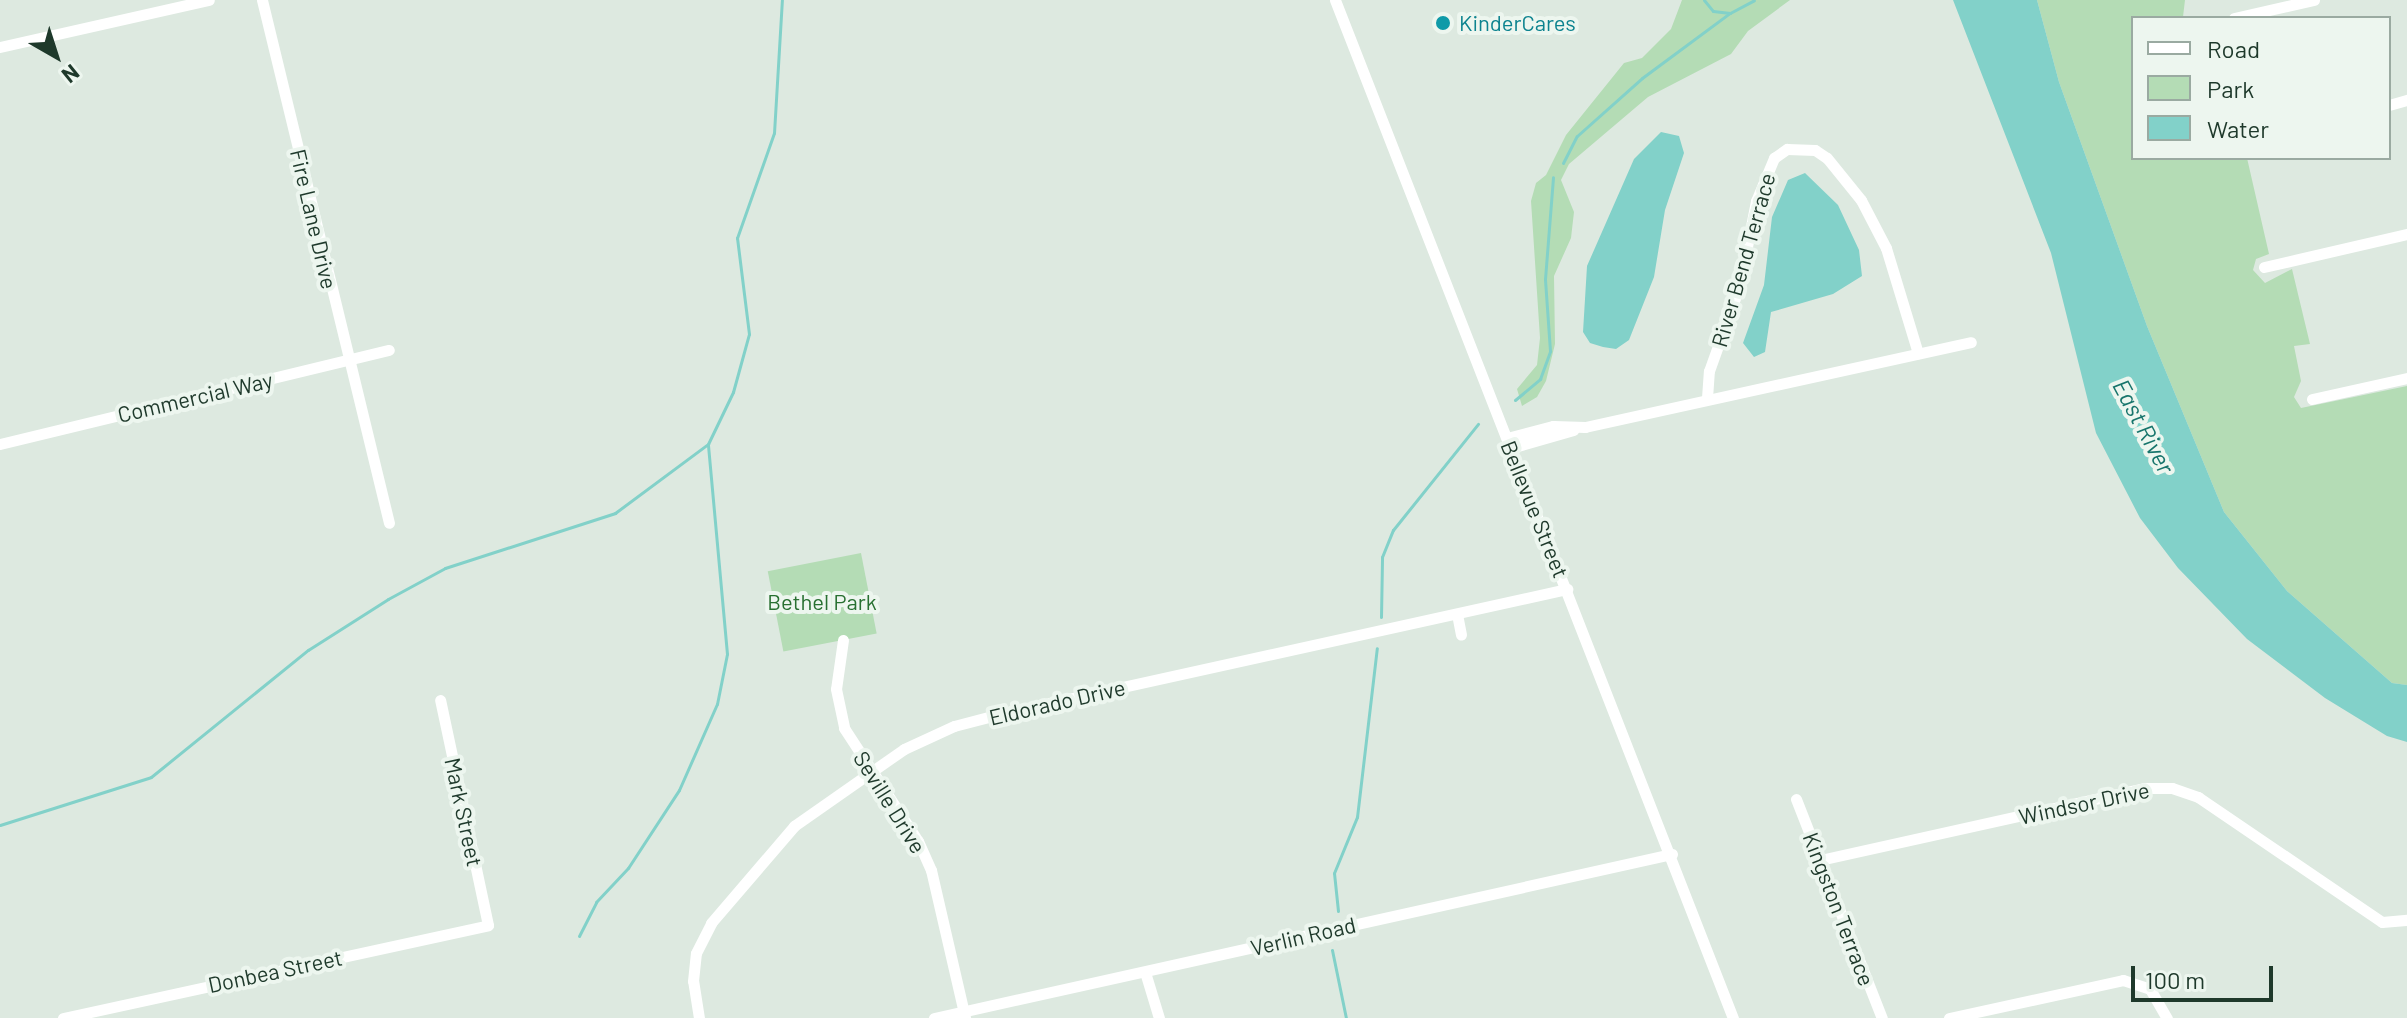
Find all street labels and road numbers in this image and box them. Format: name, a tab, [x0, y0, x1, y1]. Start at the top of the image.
street label: Fire Lane Drive	[285, 147, 343, 291]
street label: River Bend Terrace	[1706, 170, 1780, 350]
street label: Commercial Way	[115, 366, 275, 428]
street label: Bellevue Street	[1496, 437, 1574, 581]
street label: Eldorado Drive	[986, 674, 1128, 730]
street label: Seville Drive	[848, 746, 932, 858]
street label: Mark Street	[440, 755, 488, 869]
street label: Windsor Drive	[2016, 776, 2152, 830]
street label: Kingston Terrace	[1798, 829, 1880, 989]
street label: Verlin Road	[1248, 911, 1358, 961]
street label: Donbea Street	[205, 944, 345, 998]

